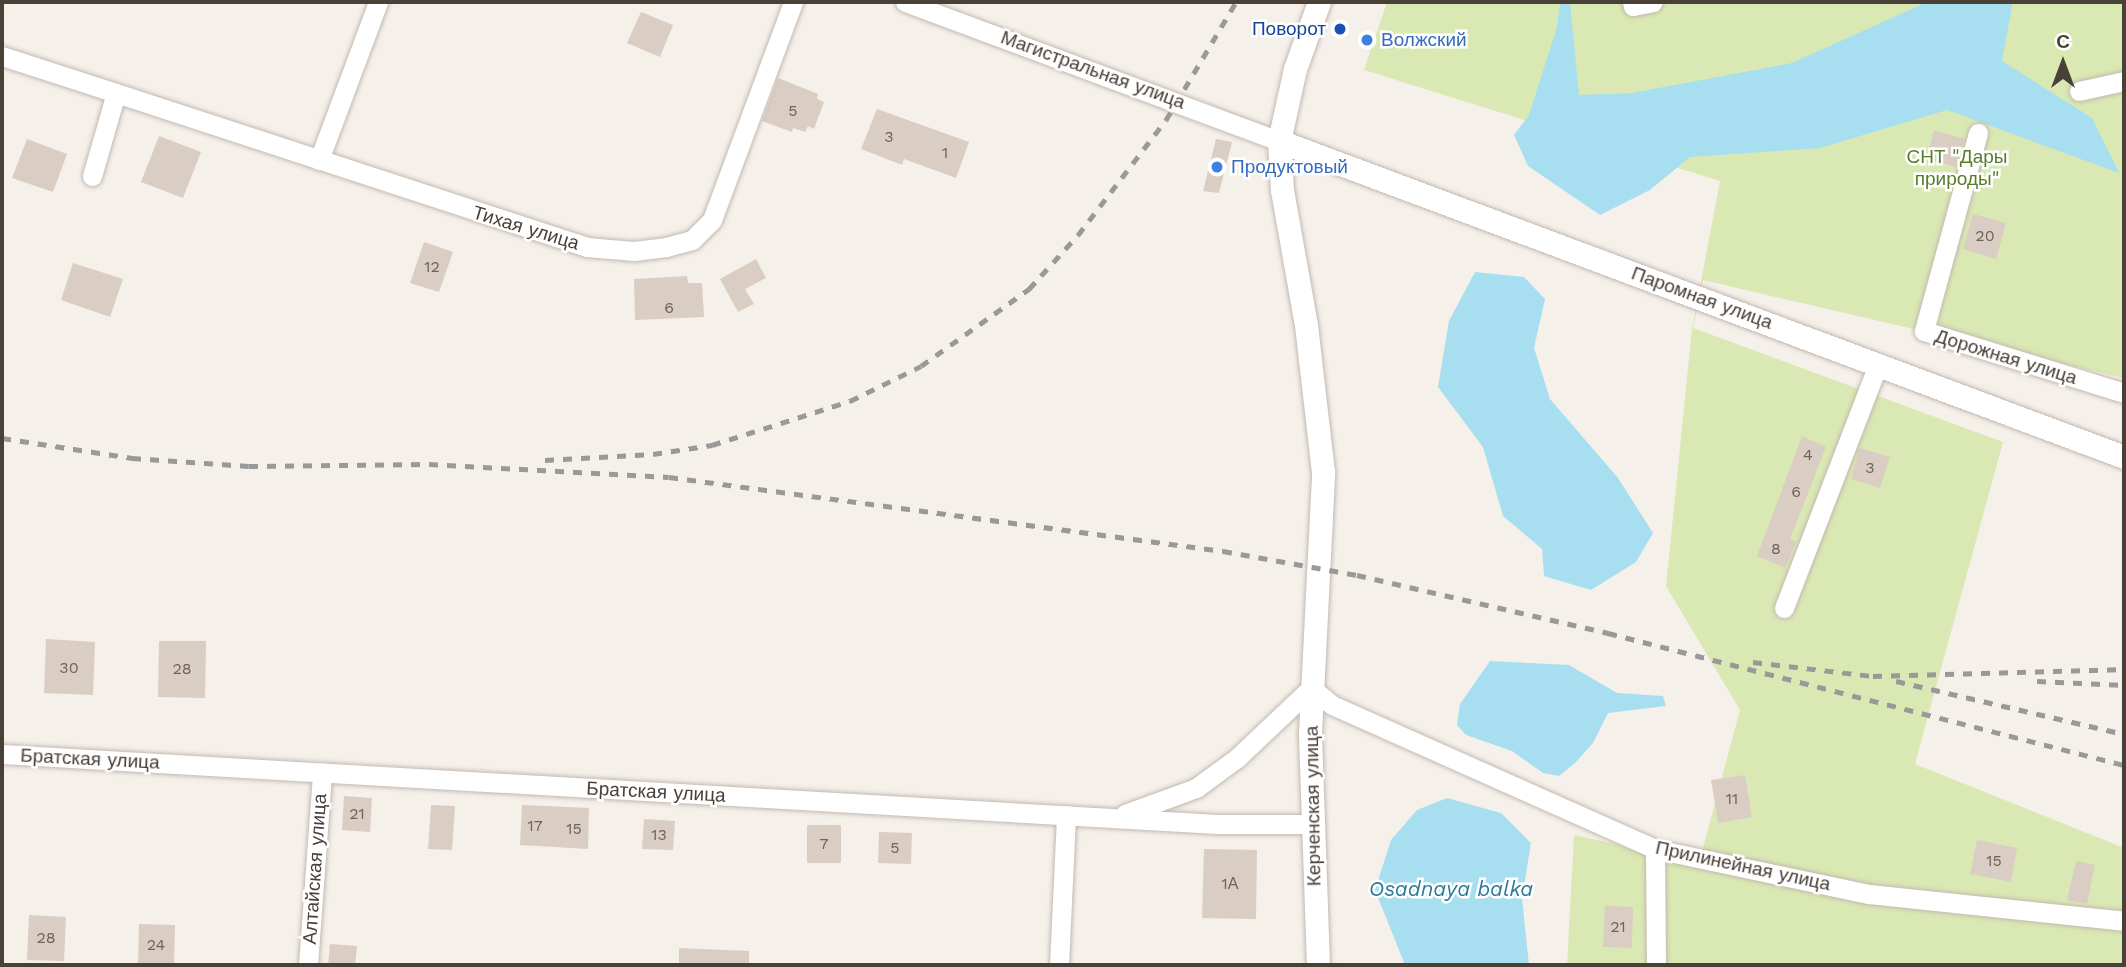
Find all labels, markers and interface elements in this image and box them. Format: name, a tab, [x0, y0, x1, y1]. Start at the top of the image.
place label: Поворот	[1252, 18, 1326, 40]
marker: Поворот	[1332, 21, 1348, 37]
street label: Магистральная улица	[998, 26, 1188, 114]
north arrow	[2028, 28, 2098, 98]
place label: Волжский	[1381, 29, 1467, 51]
text: С	[2056, 30, 2070, 53]
marker: Волжский	[1359, 32, 1375, 48]
house number: 5	[788, 101, 798, 121]
house number: 3	[884, 127, 894, 147]
house number: 1	[942, 143, 948, 163]
park label: СНТ "Дары природы"	[1907, 146, 2007, 190]
place label: Продуктовый	[1231, 156, 1348, 178]
marker: Продуктовый	[1209, 159, 1225, 175]
street label: Тихая улица	[470, 201, 582, 255]
house number: 20	[1975, 226, 1995, 246]
house number: 12	[424, 257, 440, 277]
street label: Паромная улица	[1628, 262, 1776, 334]
house number: 6	[664, 298, 674, 318]
street label: Дорожная улица	[1932, 325, 2080, 389]
house number: 4	[1803, 445, 1813, 465]
house number: 3	[1865, 458, 1875, 478]
house number: 6	[1791, 482, 1801, 502]
house number: 8	[1771, 539, 1781, 559]
house number: 30	[59, 658, 79, 678]
house number: 28	[172, 659, 192, 679]
street label: Керченская улица	[1300, 726, 1326, 886]
street label: Братская улица	[20, 744, 160, 774]
street label: Братская улица	[586, 777, 726, 807]
house number: 11	[1726, 789, 1738, 809]
street label: Алтайская улица	[298, 793, 332, 945]
house number: 21	[349, 804, 365, 824]
house number: 17	[527, 816, 543, 836]
house number: 15	[566, 819, 582, 839]
house number: 13	[651, 825, 667, 845]
house number: 7	[820, 834, 828, 854]
street label: Прилинейная улица	[1653, 836, 1833, 896]
house number: 5	[890, 838, 900, 858]
house number: 15	[1986, 851, 2002, 871]
house number: 1А	[1222, 874, 1238, 894]
water label: Osadnaya balka	[1369, 876, 1533, 902]
house number: 21	[1610, 917, 1626, 937]
house number: 28	[36, 928, 56, 948]
house number: 24	[147, 935, 165, 955]

